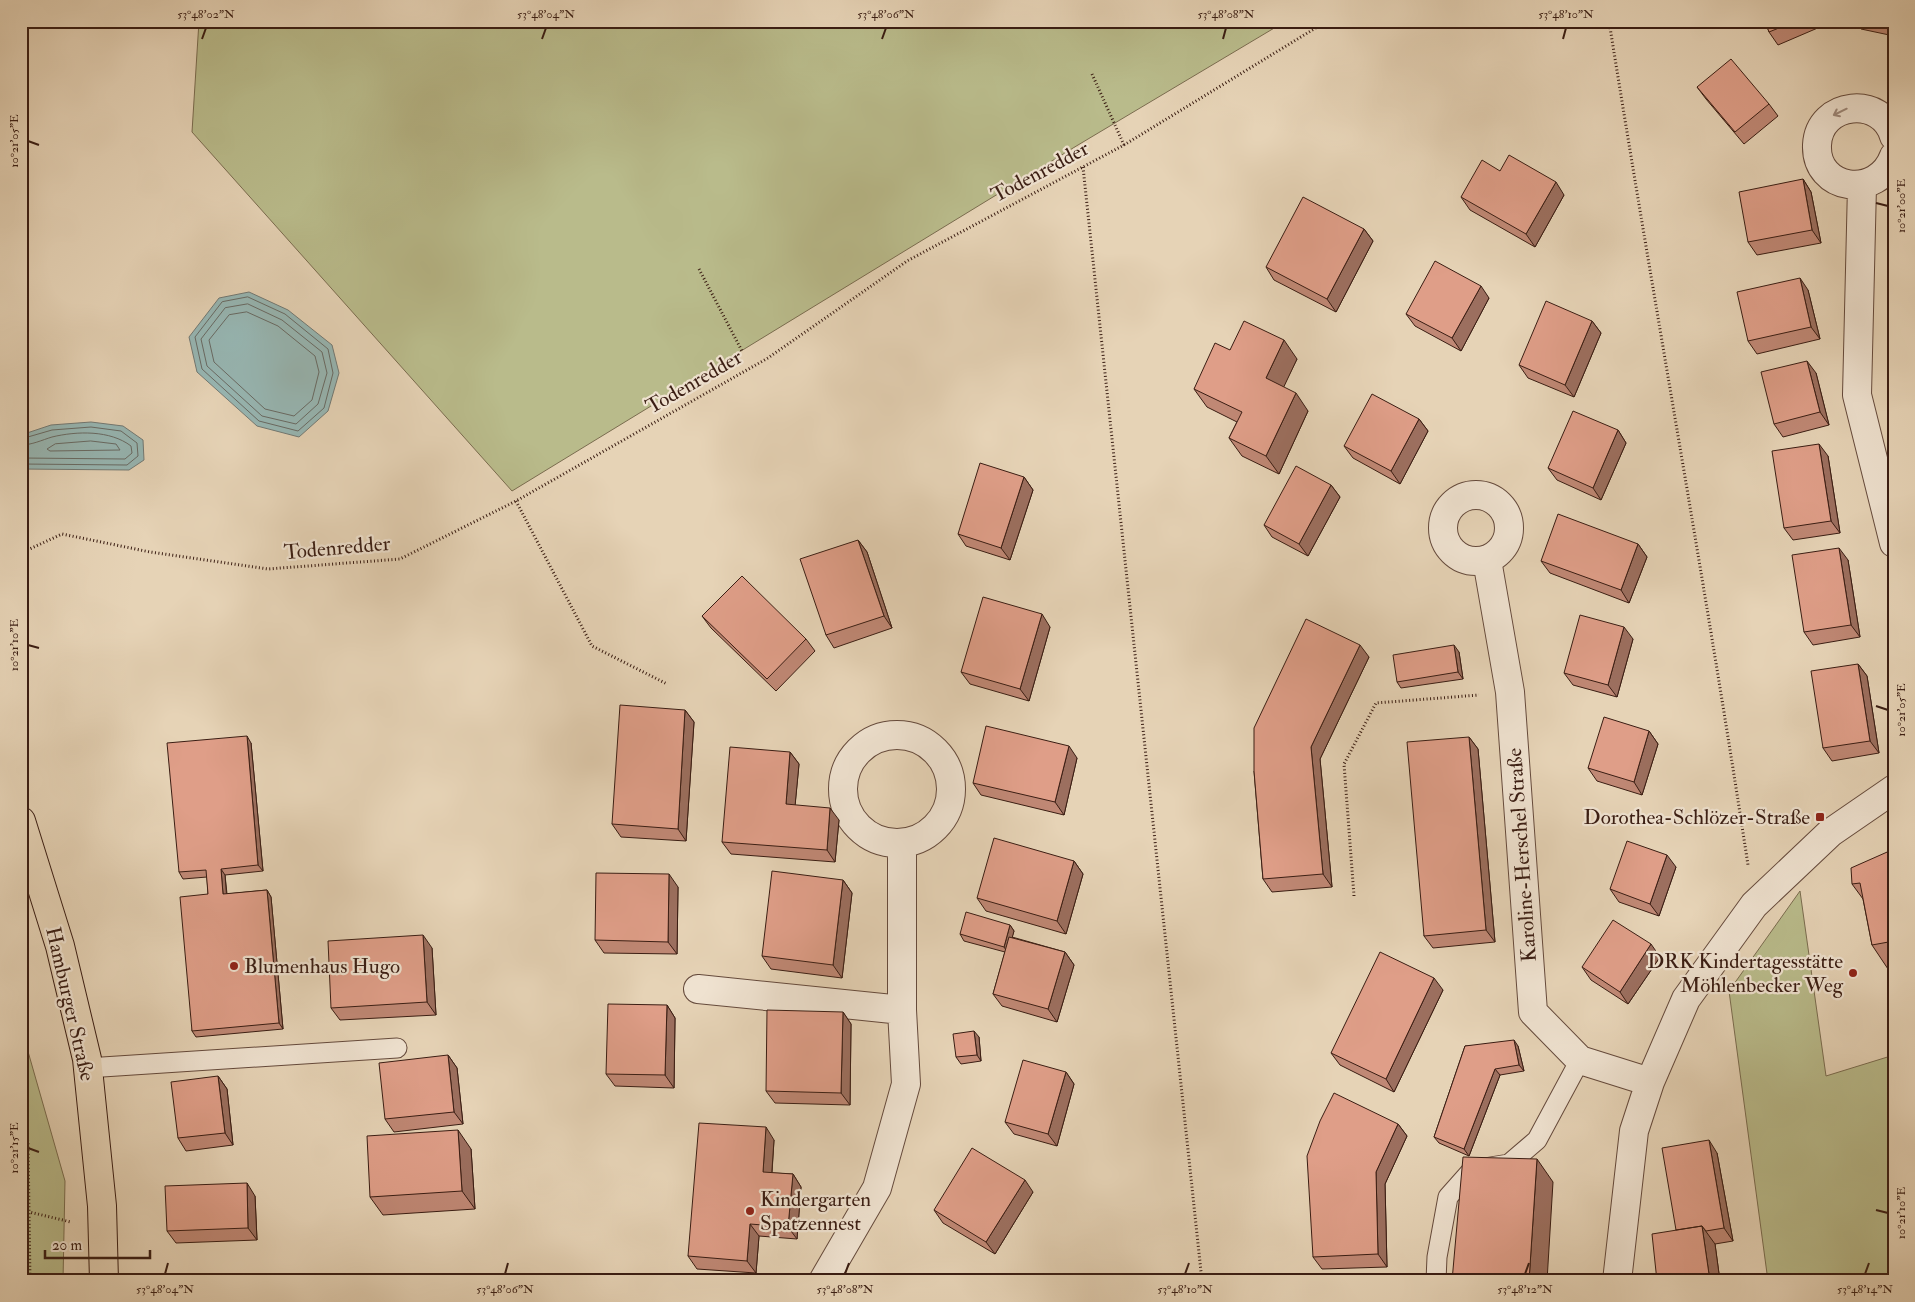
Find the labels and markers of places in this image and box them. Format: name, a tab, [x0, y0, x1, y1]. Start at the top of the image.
place label: Dorothea-Schlözer-Straße	[1584, 804, 1810, 831]
marker: Dorothea-Schlözer-Straße	[1814, 811, 1826, 823]
place label: DRK Kindertagesstätte Möhlenbecker Weg	[1647, 948, 1844, 999]
place label: Blumenhaus Hugo	[244, 953, 400, 980]
marker: Blumenhaus Hugo	[228, 960, 240, 972]
marker: DRK Kindertagesstätte Möhlenbecker Weg	[1847, 967, 1859, 979]
place label: Kindergarten Spatzennest	[760, 1186, 871, 1237]
marker: Kindergarten Spatzennest	[744, 1205, 756, 1217]

